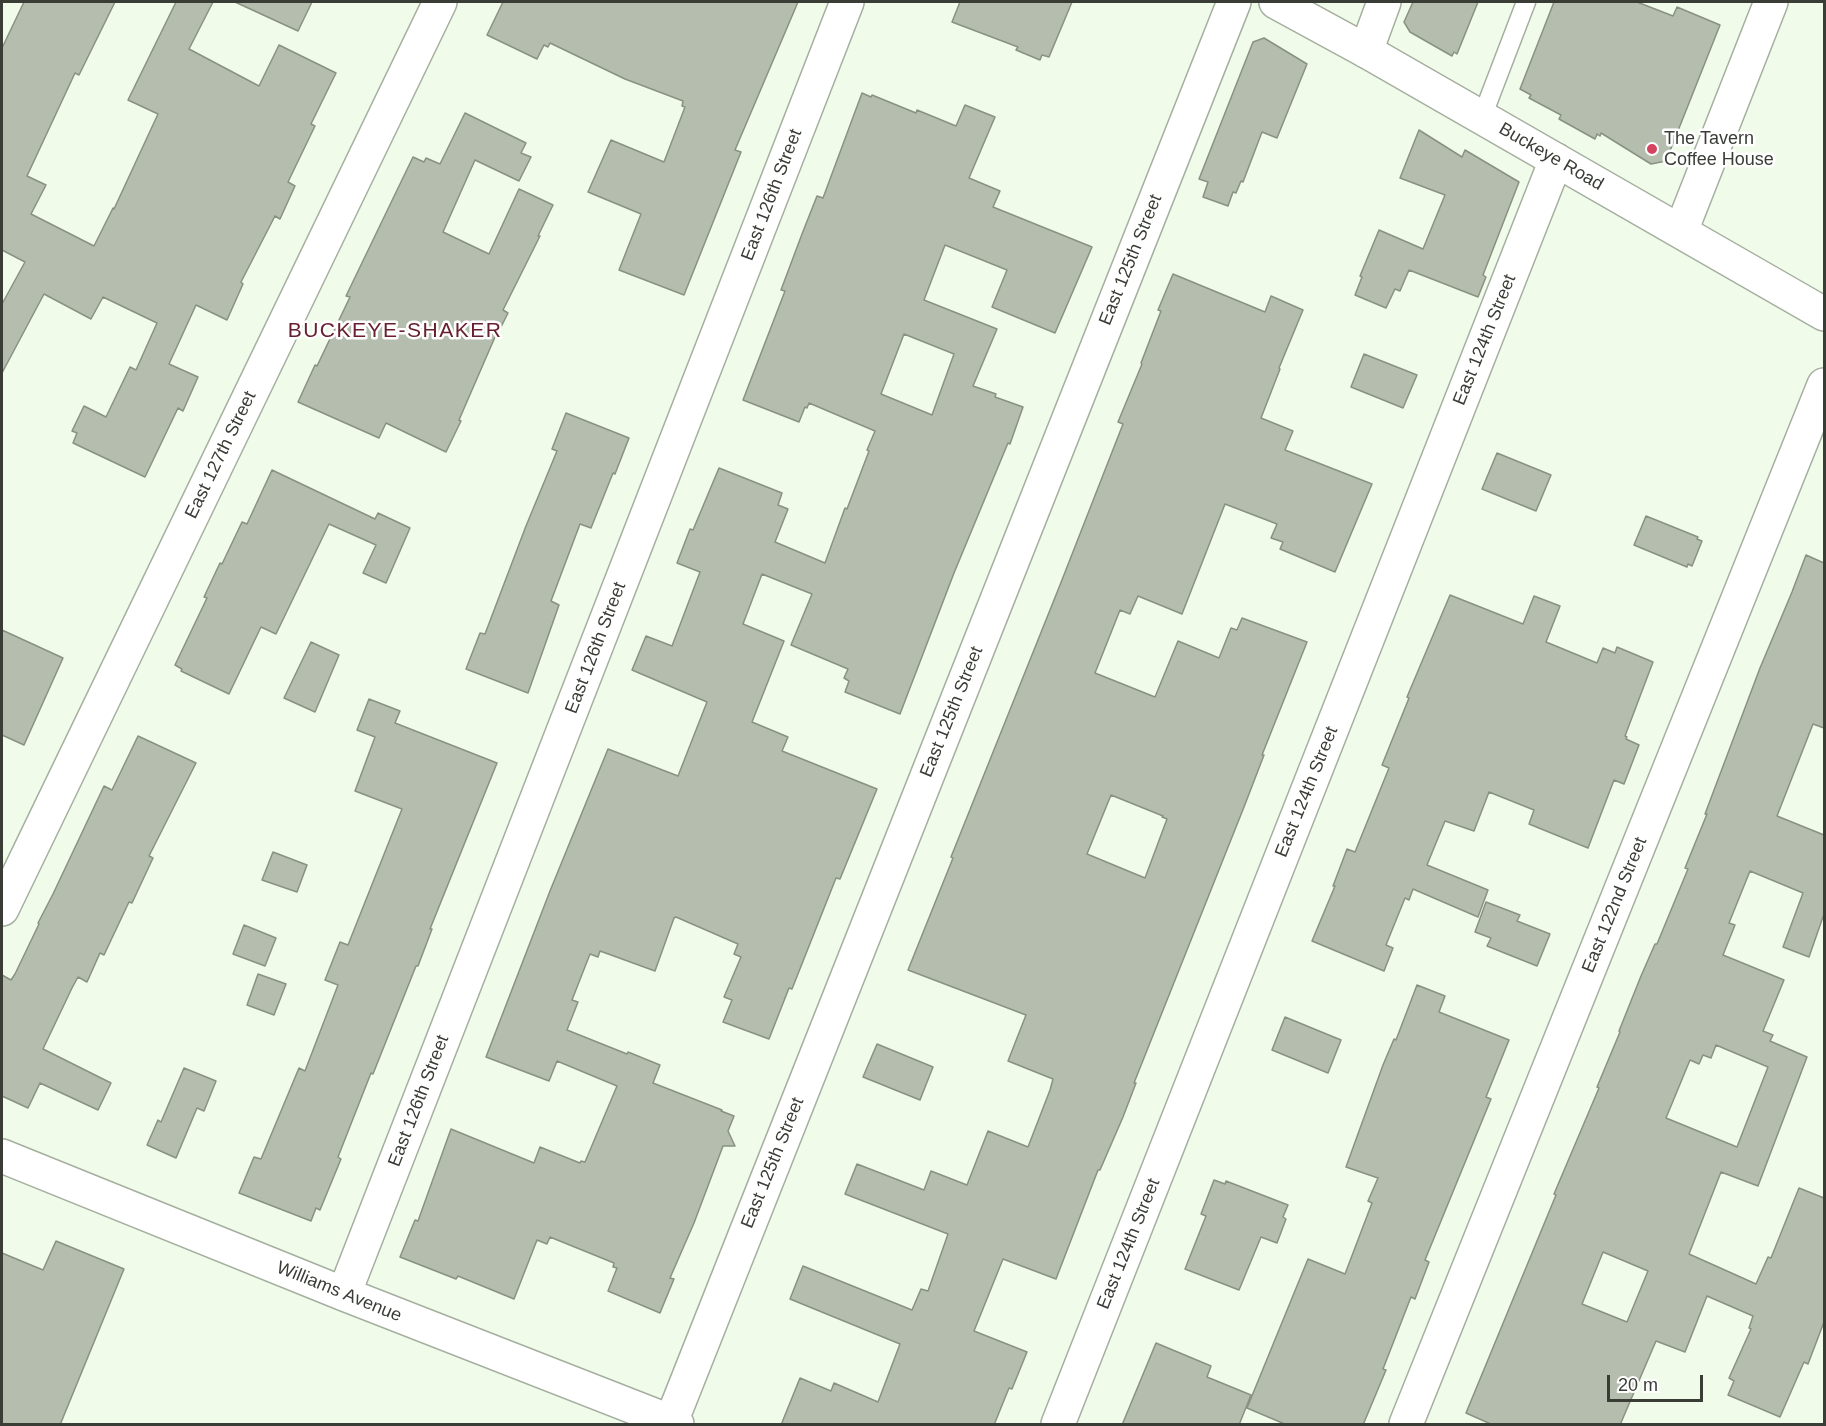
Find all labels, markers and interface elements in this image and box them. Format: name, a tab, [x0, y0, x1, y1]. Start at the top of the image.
street label: Buckeye Road	[1495, 118, 1607, 196]
street label: East 126th Street	[737, 126, 807, 264]
place label: The Tavern Coffee House	[1664, 128, 1774, 170]
marker: The Tavern Coffee House	[1645, 142, 1659, 156]
street label: East 125th Street	[1095, 191, 1167, 329]
street label: East 124th Street	[1449, 271, 1521, 409]
district label: BUCKEYE-SHAKER	[288, 318, 502, 344]
street label: East 127th Street	[181, 388, 261, 522]
street label: East 126th Street	[561, 579, 631, 717]
street label: East 125th Street	[916, 643, 988, 781]
street label: East 124th Street	[1271, 723, 1343, 861]
street label: East 122nd Street	[1578, 834, 1652, 976]
street label: East 126th Street	[384, 1032, 454, 1170]
street label: East 125th Street	[737, 1094, 809, 1232]
street label: East 124th Street	[1093, 1175, 1165, 1313]
street label: Williams Avenue	[273, 1257, 405, 1327]
scale bar	[1610, 1363, 1706, 1401]
text: 20 m	[1618, 1375, 1658, 1395]

